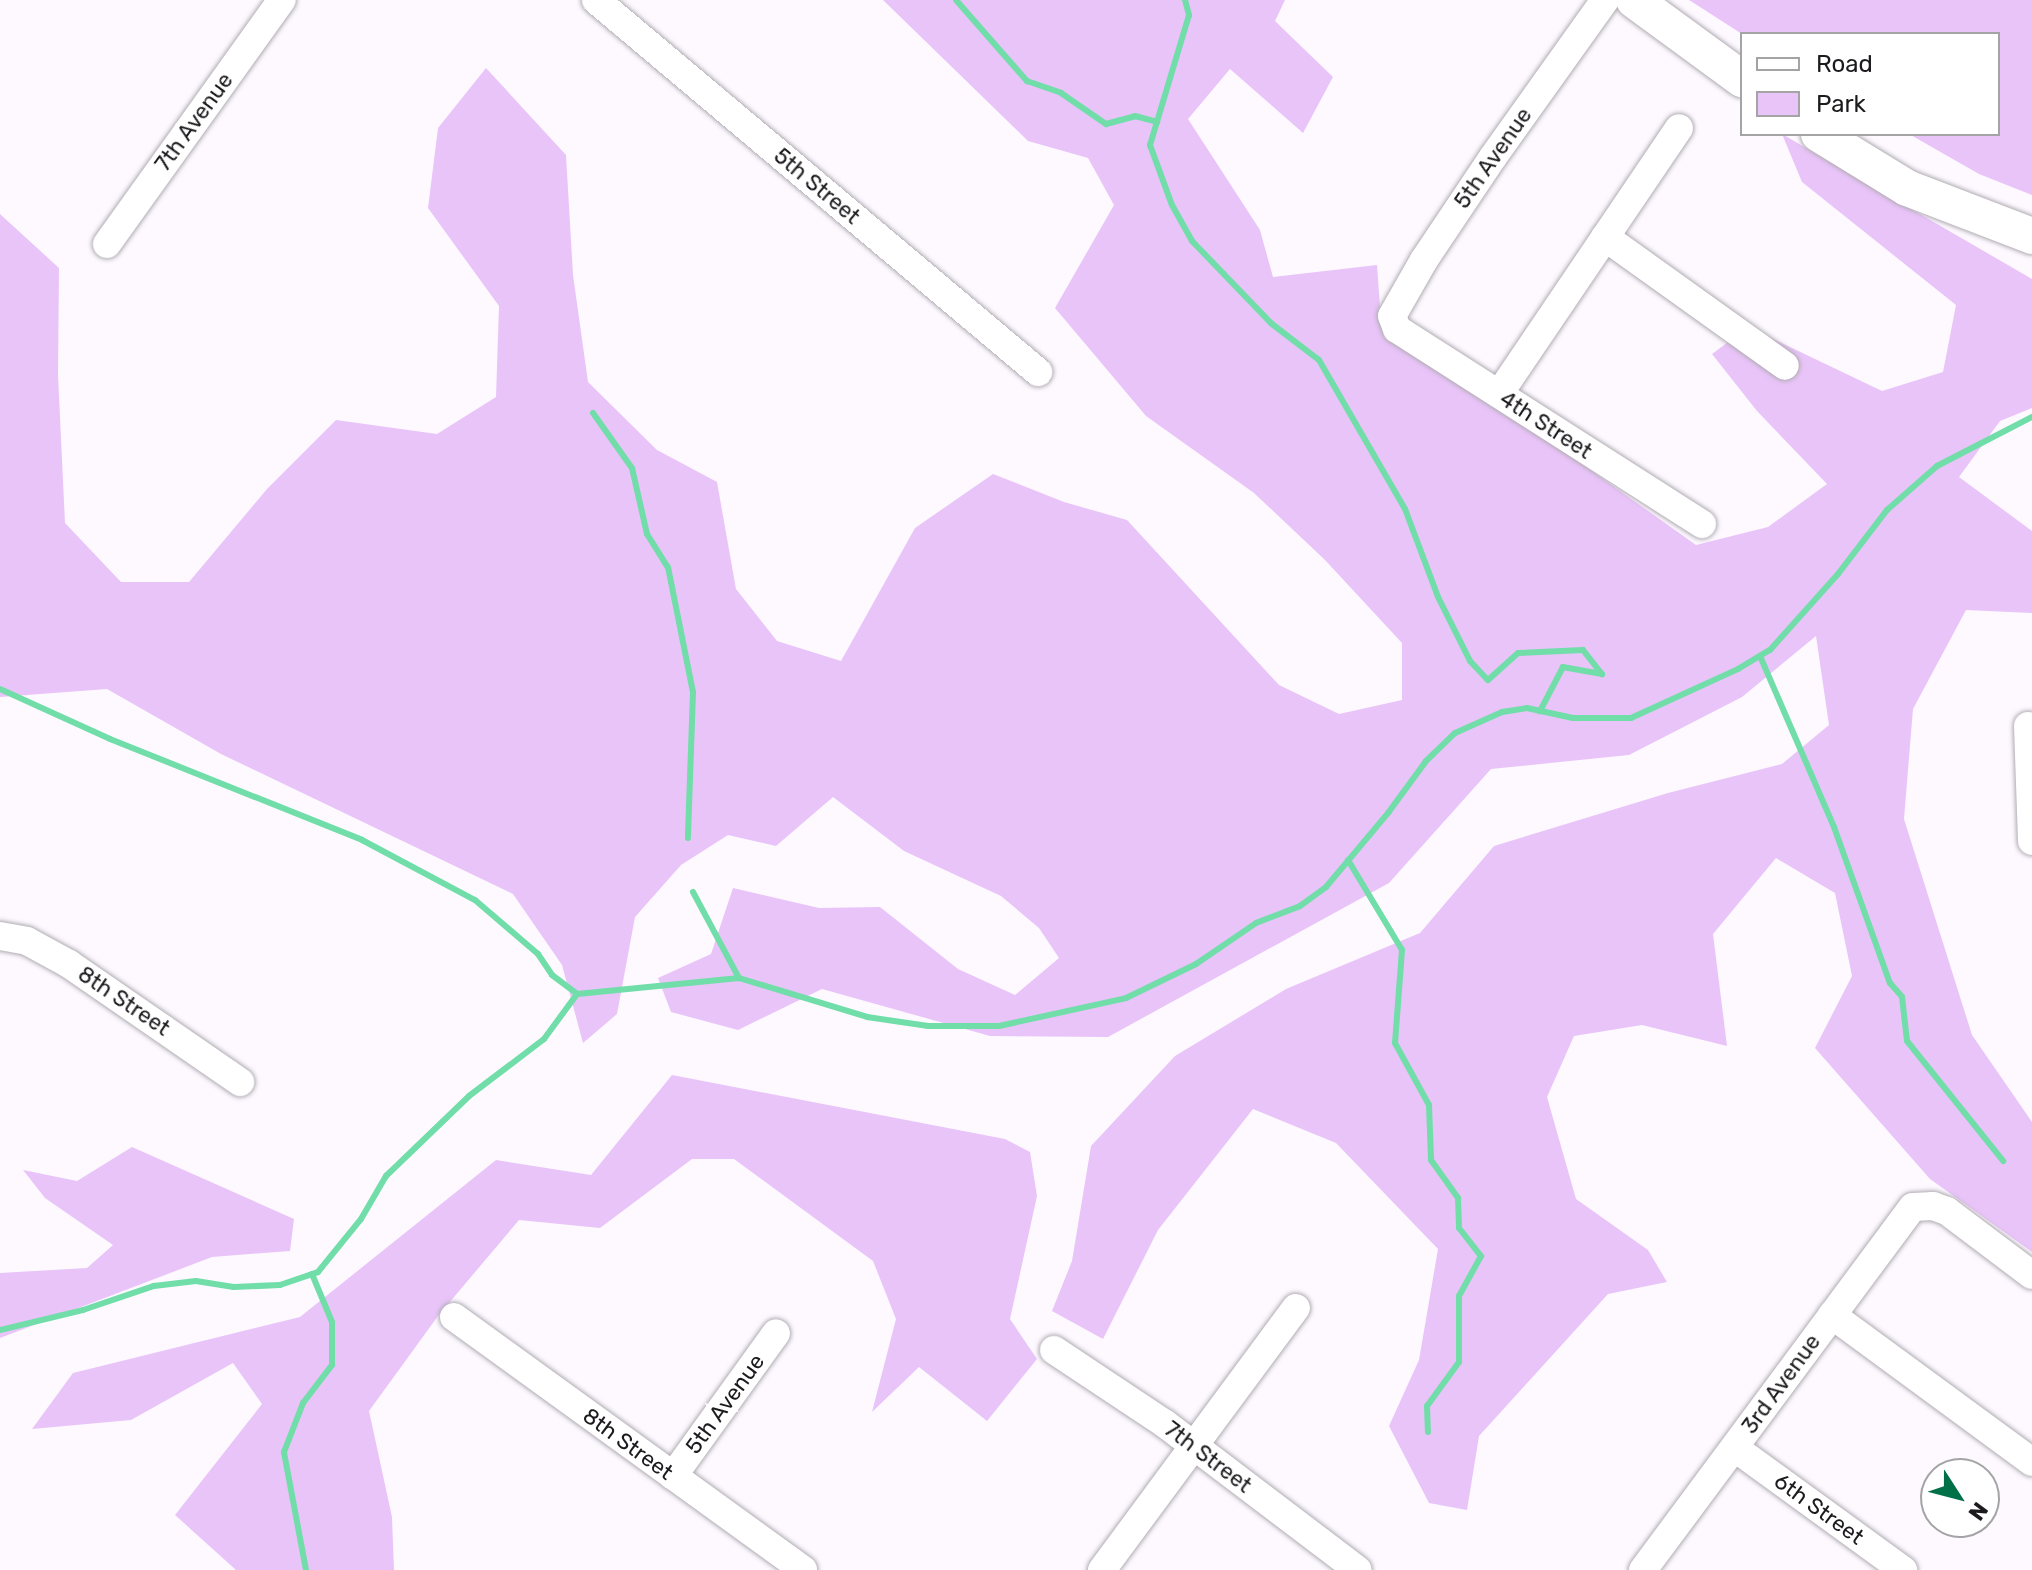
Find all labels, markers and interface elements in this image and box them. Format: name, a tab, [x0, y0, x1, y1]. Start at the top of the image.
legend	[1740, 32, 2000, 136]
text: Road	[1816, 50, 1873, 78]
street label: 7th Avenue	[149, 67, 239, 177]
text: Park	[1816, 90, 1866, 118]
street label: 5th Avenue	[1448, 102, 1538, 214]
street label: 5th Street	[769, 142, 865, 230]
street label: 4th Street	[1495, 385, 1597, 465]
street label: 8th Street	[73, 961, 175, 1041]
street label: 3rd Avenue	[1736, 1329, 1826, 1439]
street label: 5th Avenue	[680, 1349, 770, 1459]
street label: 8th Street	[578, 1402, 678, 1486]
street label: 7th Street	[1159, 1416, 1257, 1498]
north arrow	[1920, 1458, 2000, 1538]
street label: 6th Street	[1769, 1468, 1869, 1550]
text: N	[1963, 1497, 1994, 1526]

